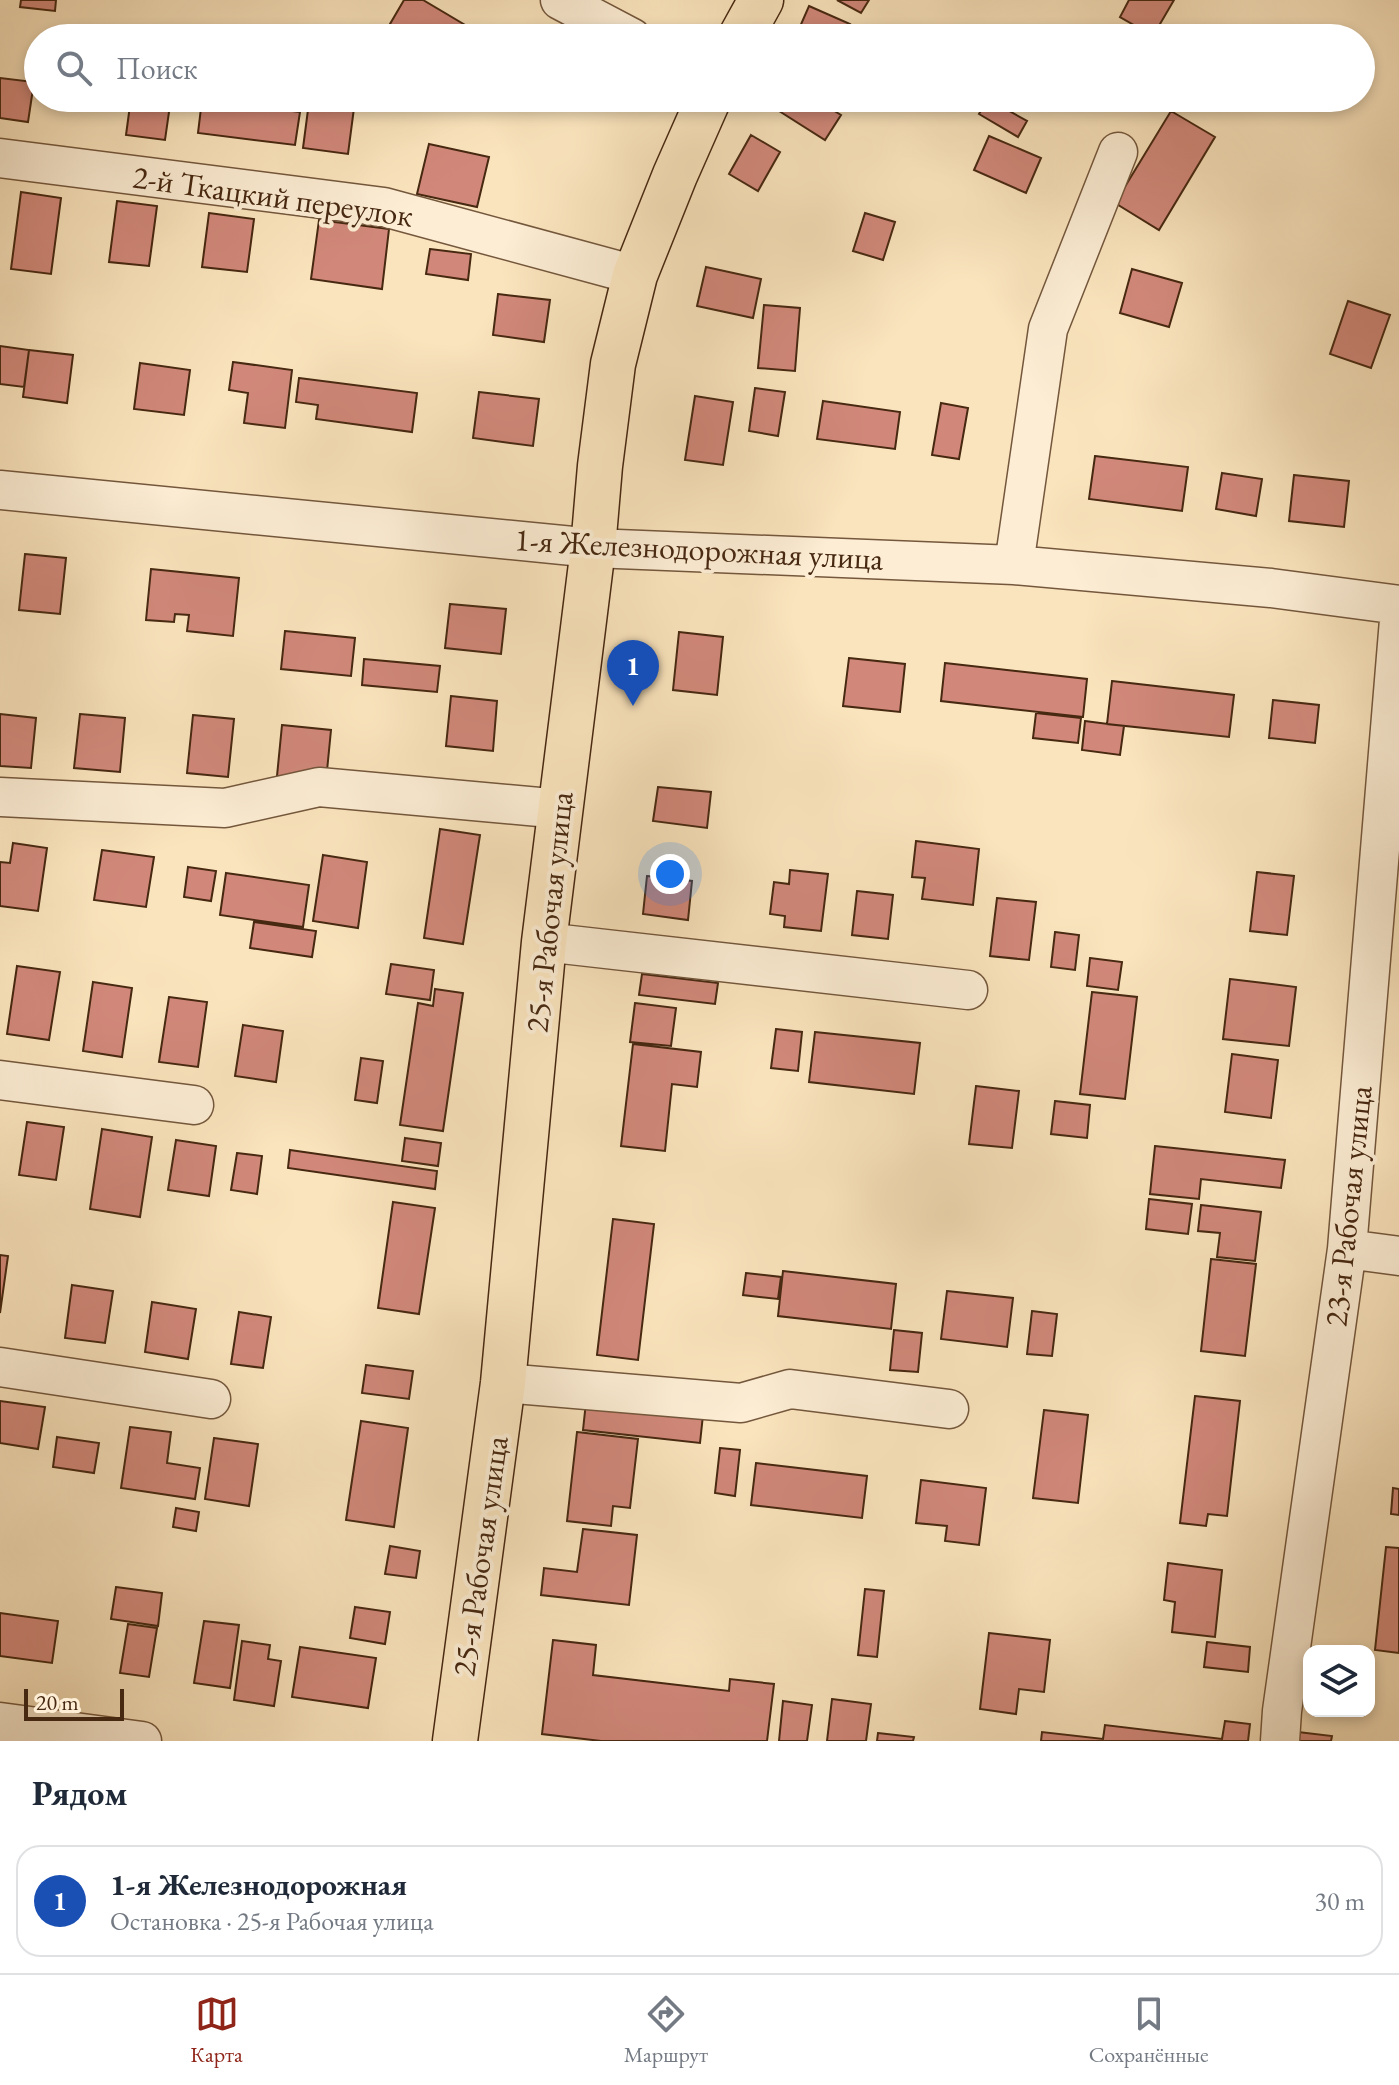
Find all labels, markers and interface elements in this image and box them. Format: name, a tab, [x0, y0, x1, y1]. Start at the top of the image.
search box	[24, 24, 1375, 112]
icon: search	[52, 46, 96, 90]
text: Поиск	[116, 49, 198, 88]
street label: 2-й Ткацкий переулок	[130, 156, 416, 236]
street label: 1-я Железнодорожная улица	[514, 518, 885, 580]
pin: 1	[607, 640, 659, 706]
street label: 25-я Рабочая улица	[515, 789, 583, 1035]
your location	[650, 854, 690, 894]
street label: 23-я Рабочая улица	[1314, 1083, 1382, 1329]
street label: 25-я Рабочая улица	[442, 1433, 518, 1679]
map controls	[1303, 1645, 1375, 1717]
button: layers	[1303, 1645, 1375, 1717]
scale bar	[24, 1685, 124, 1721]
text: 20 m	[36, 1688, 79, 1717]
text: Рядом	[32, 1771, 127, 1815]
text: 1-я Железнодорожная	[110, 1865, 407, 1904]
text: 1	[53, 1884, 67, 1918]
text: 30 m	[1315, 1884, 1365, 1918]
text: Остановка · 25-я Рабочая улица	[110, 1904, 434, 1938]
tab: Карта	[190, 1992, 243, 2069]
tab: Маршрут	[624, 1992, 708, 2069]
tab: Сохранённые	[1089, 1992, 1209, 2069]

